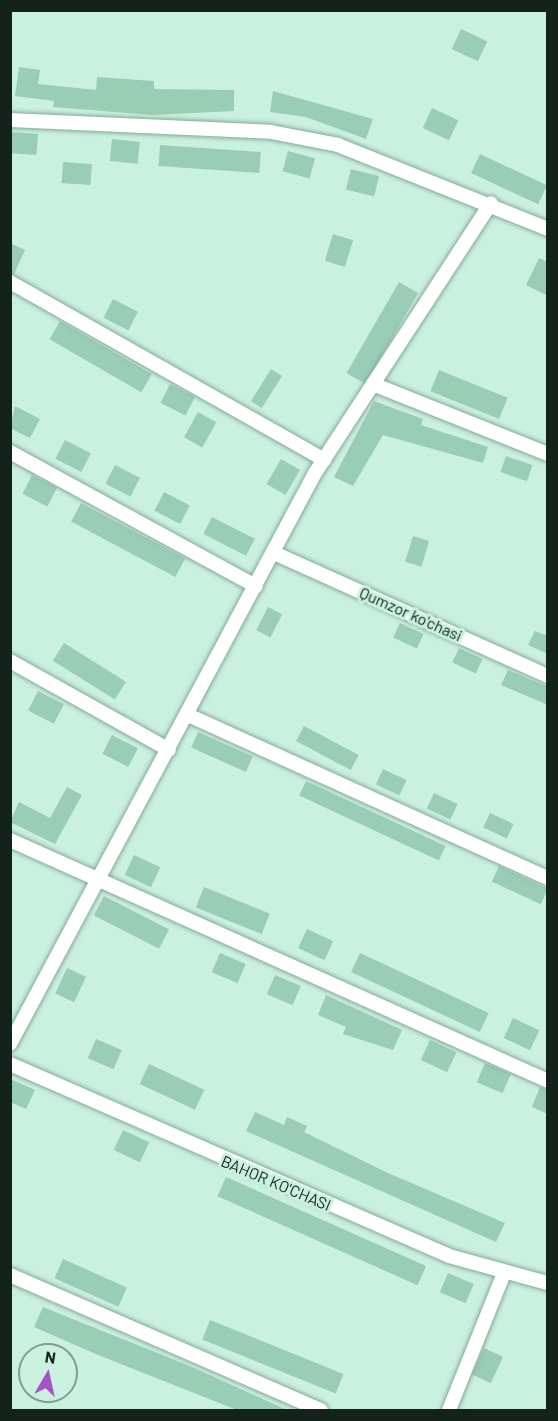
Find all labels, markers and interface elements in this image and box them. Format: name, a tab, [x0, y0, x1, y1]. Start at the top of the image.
street label: Qumzor ko'chasi	[357, 583, 465, 645]
street label: BAHOR KO'CHASI	[218, 1151, 334, 1215]
north arrow	[18, 1343, 78, 1403]
text: N	[44, 1346, 57, 1367]

